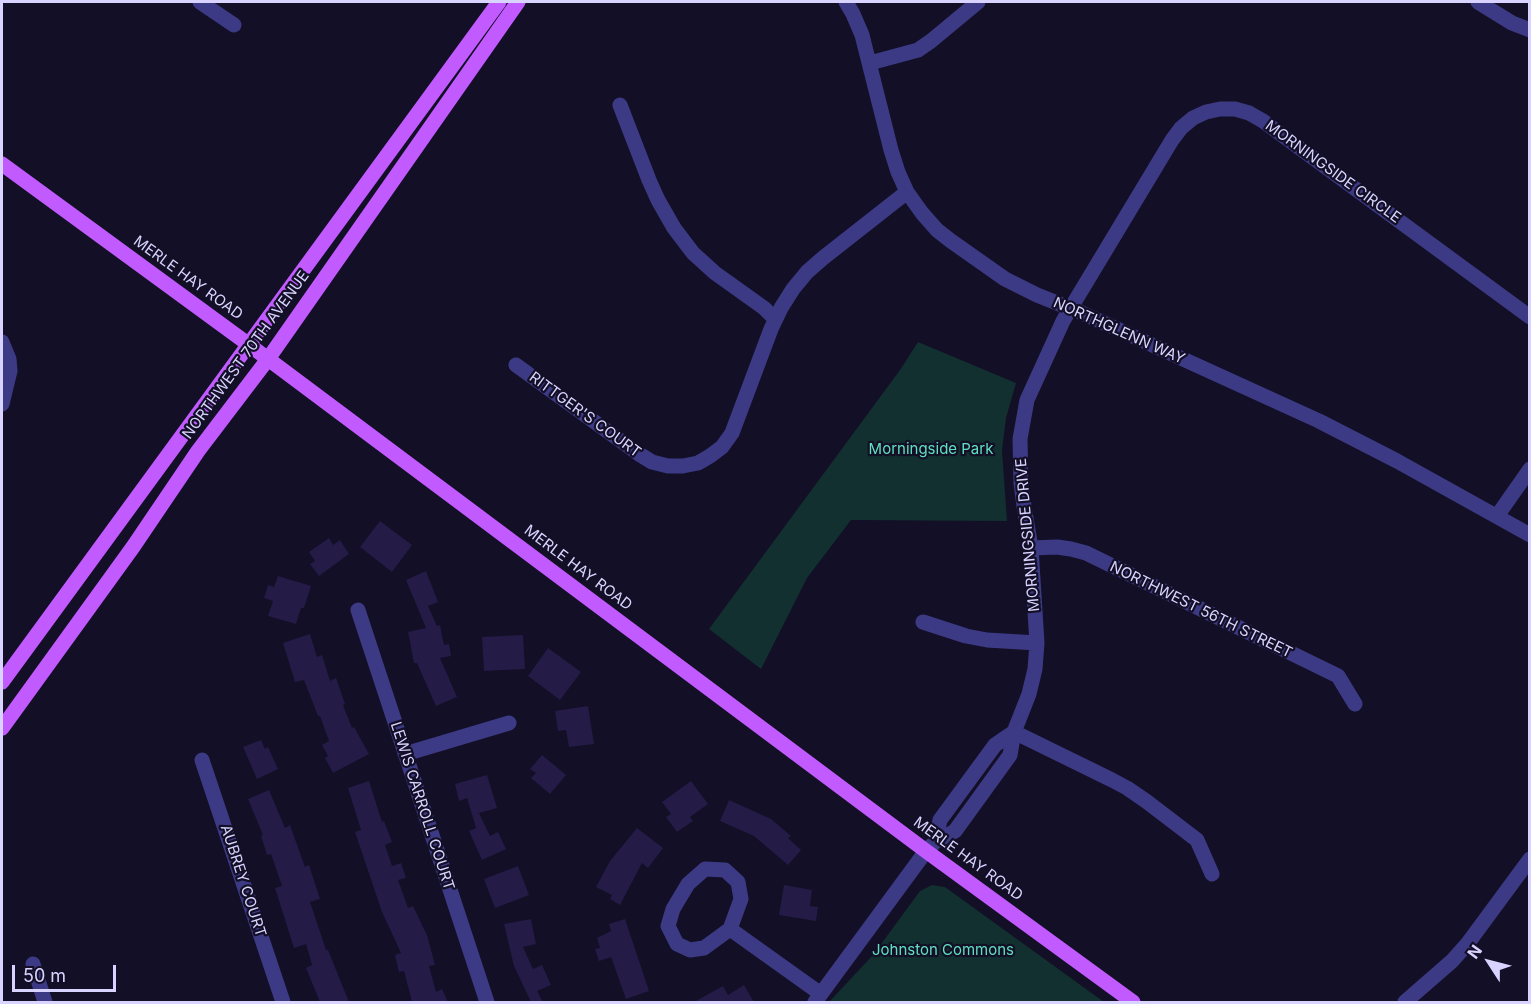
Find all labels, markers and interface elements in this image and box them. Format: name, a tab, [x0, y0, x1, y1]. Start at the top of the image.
street label: MORNINGSIDE CIRCLE	[1262, 117, 1404, 227]
street label: MERLE HAY ROAD	[130, 232, 246, 324]
street label: NORTHWEST 70TH AVENUE	[179, 267, 313, 443]
street label: NORTHGLENN WAY	[1050, 294, 1188, 368]
street label: RITTGER'S COURT	[526, 368, 644, 462]
park label: Morningside Park	[869, 440, 993, 458]
street label: MORNINGSIDE DRIVE	[1012, 457, 1044, 613]
street label: MERLE HAY ROAD	[520, 522, 636, 614]
street label: NORTHWEST 56TH STREET	[1107, 558, 1295, 662]
street label: LEWIS CARROLL COURT	[386, 720, 458, 892]
street label: MERLE HAY ROAD	[910, 813, 1026, 905]
street label: AUBREY COURT	[216, 823, 270, 939]
north arrow	[1459, 932, 1519, 992]
park label: Johnston Commons	[872, 941, 1014, 959]
text: N	[1463, 941, 1486, 962]
scale bar	[15, 953, 118, 991]
text: 50 m	[23, 965, 66, 986]

